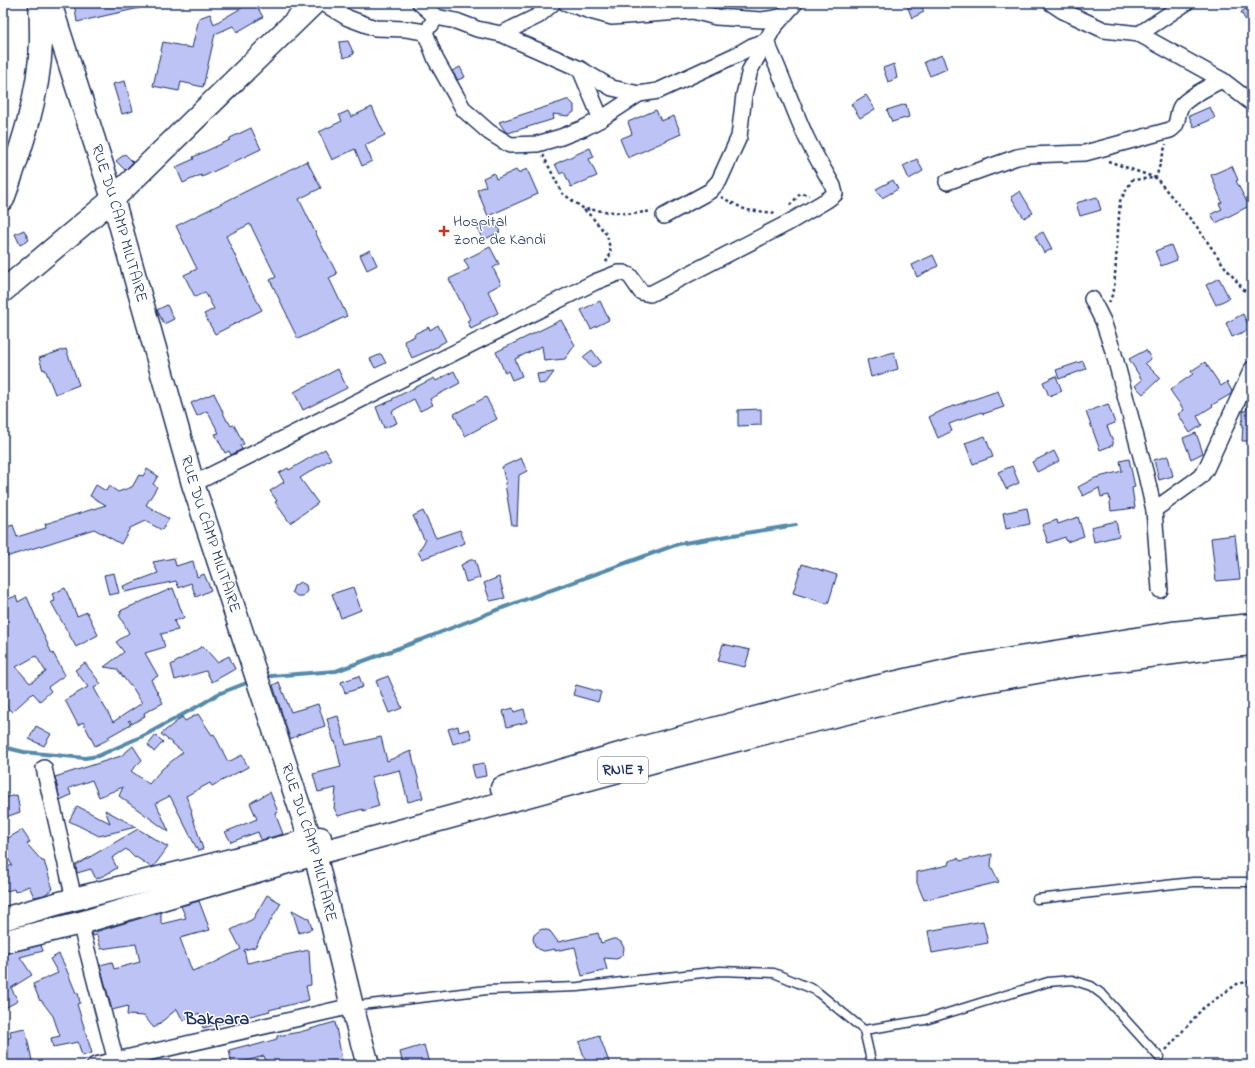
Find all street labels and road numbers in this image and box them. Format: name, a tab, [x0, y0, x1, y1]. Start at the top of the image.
street label: RUE DU CAMP MILITAIRE	[84, 141, 153, 305]
street label: RUE DU CAMP MILITAIRE	[174, 453, 247, 616]
road number: RNIE 7	[598, 757, 648, 783]
street label: RUE DU CAMP MILITAIRE	[274, 761, 343, 924]

